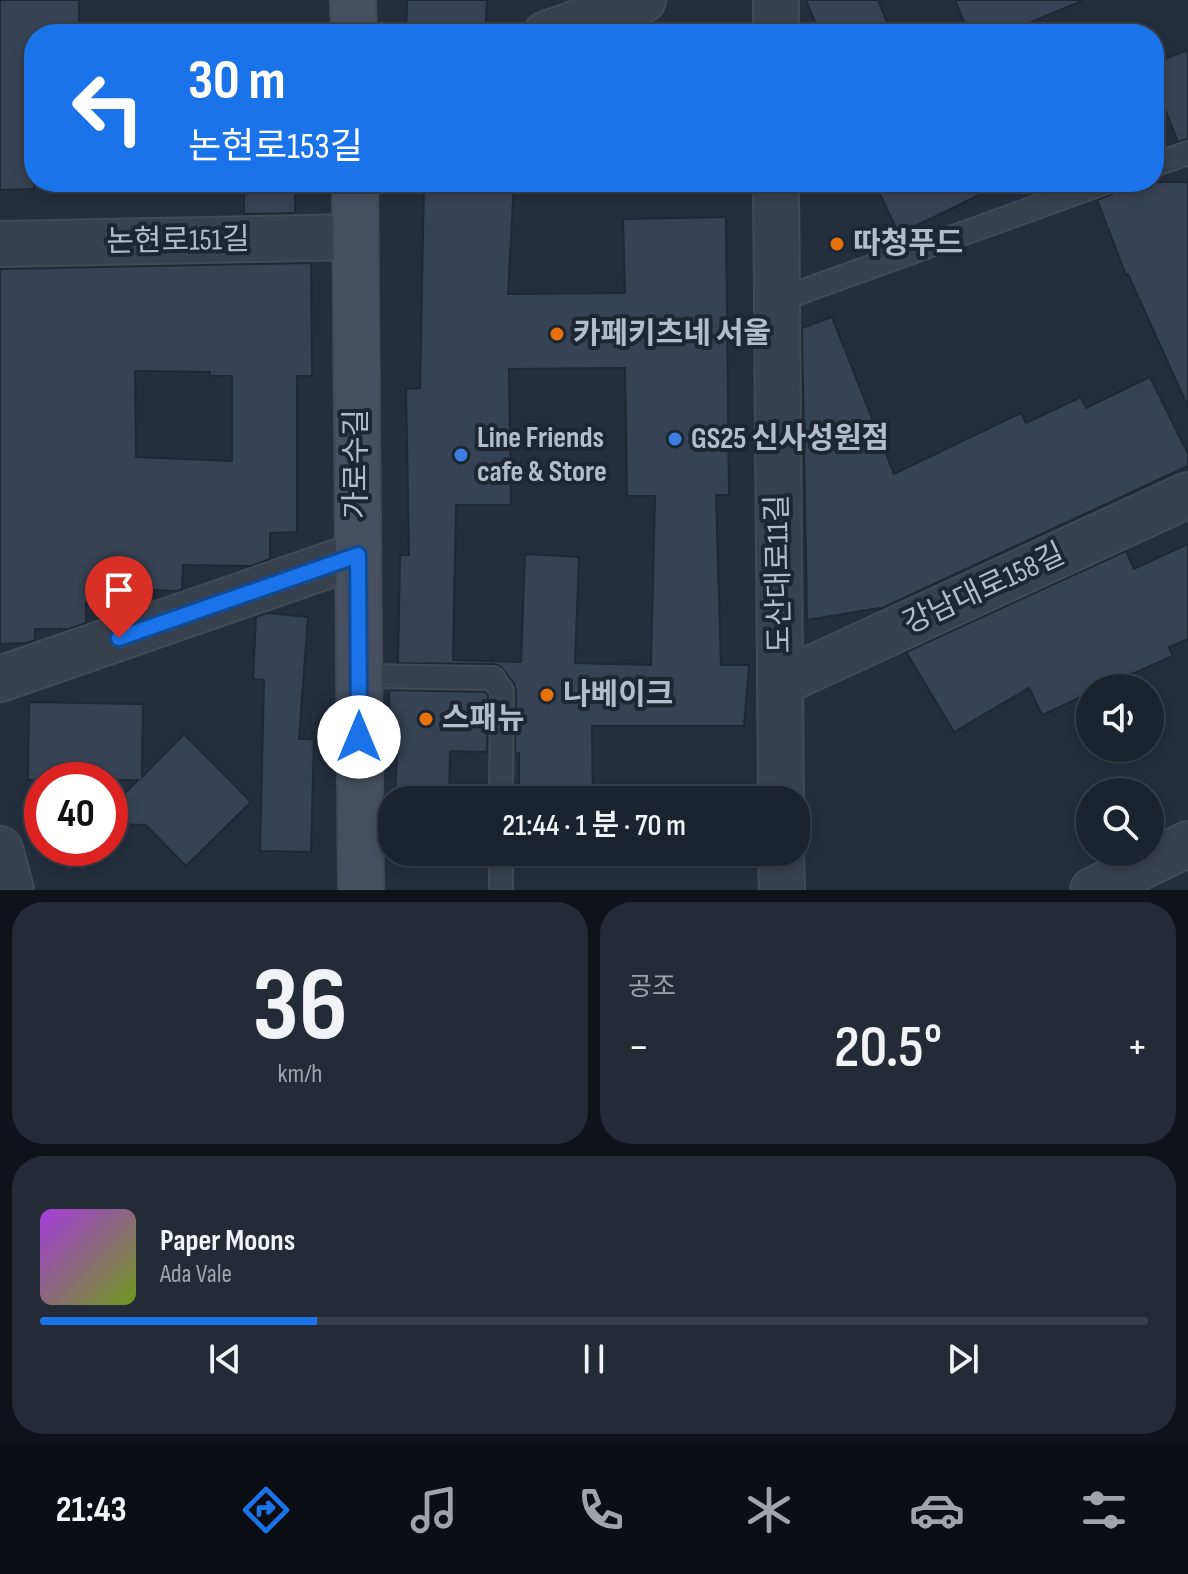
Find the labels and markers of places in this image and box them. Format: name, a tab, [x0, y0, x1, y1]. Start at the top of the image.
place label: 따청푸드	[853, 226, 963, 262]
marker: 따청푸드	[828, 235, 846, 253]
place label: 카페키츠네 서울	[573, 316, 771, 352]
marker: 카페키츠네 서울	[548, 325, 566, 343]
place label: Line Friends cafe & Store	[477, 420, 607, 490]
place label: GS25 신사성원점	[691, 421, 889, 457]
marker: GS25 신사성원점	[666, 430, 684, 448]
marker: Line Friends cafe & Store	[452, 446, 470, 464]
pin	[85, 556, 153, 638]
place label: 나베이크	[563, 677, 673, 713]
marker: 나베이크	[538, 686, 556, 704]
place label: 스패뉴	[442, 701, 525, 737]
marker: 스패뉴	[417, 710, 435, 728]

